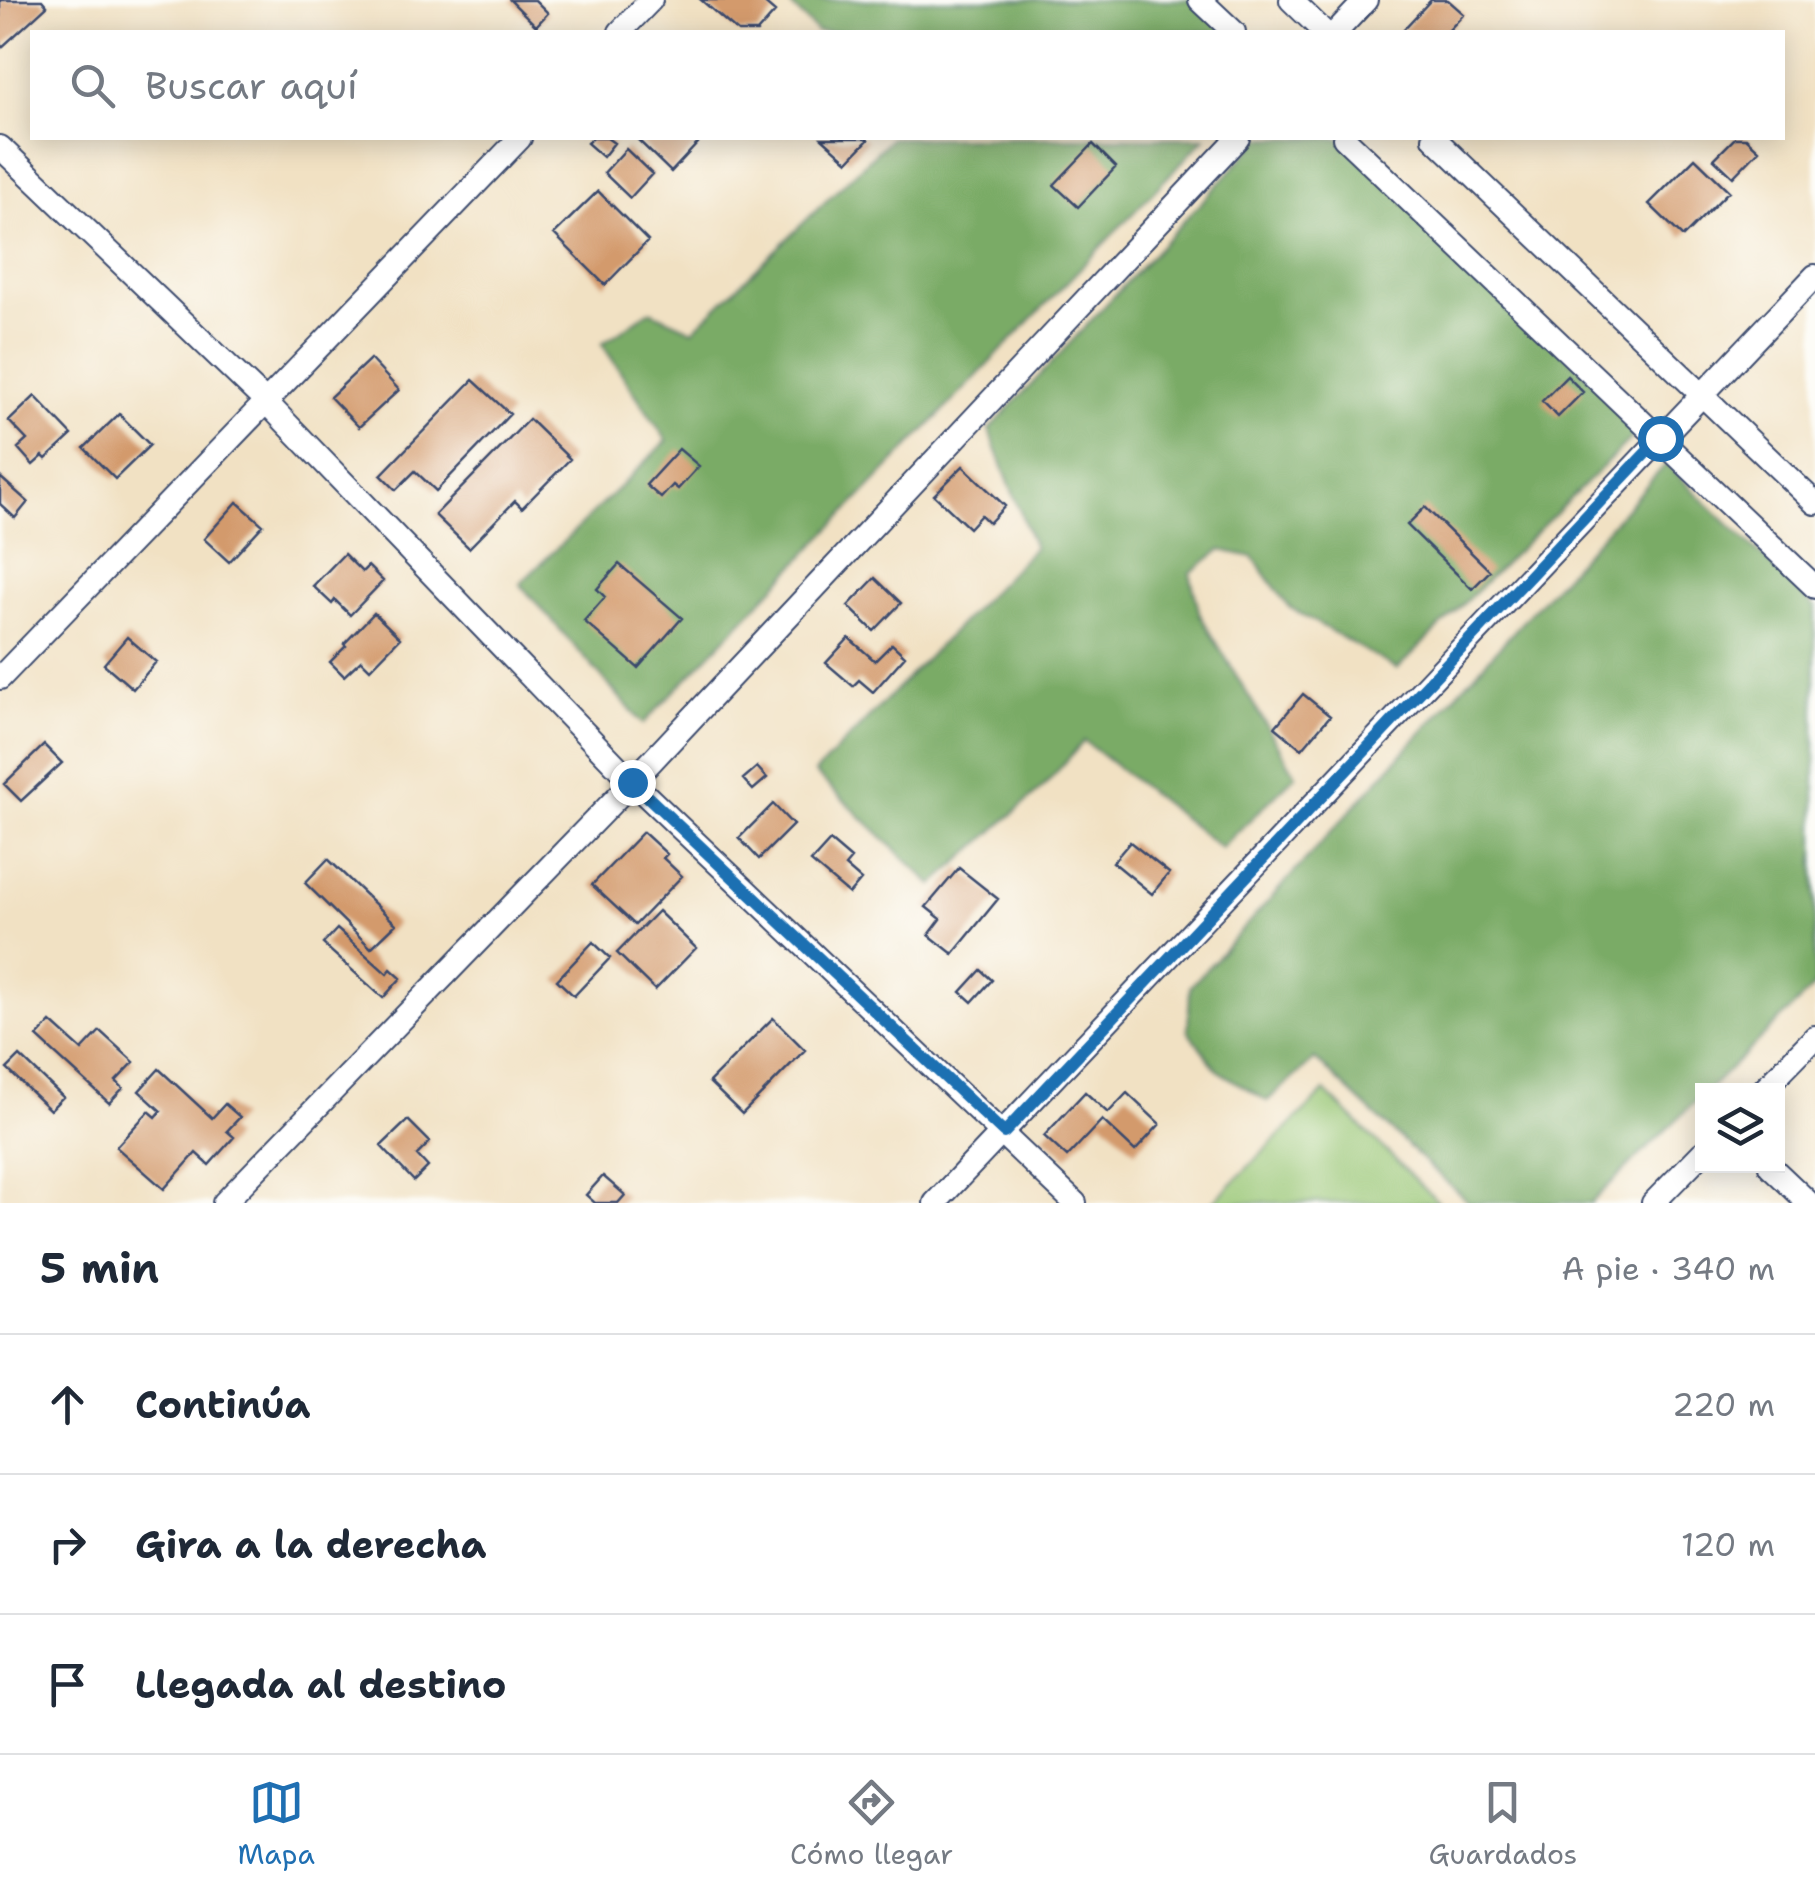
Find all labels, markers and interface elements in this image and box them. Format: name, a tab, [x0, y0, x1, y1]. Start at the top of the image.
search box	[30, 30, 1785, 140]
icon: search	[65, 58, 120, 113]
text: Buscar aquí	[145, 60, 358, 111]
route start	[1638, 416, 1684, 462]
route end	[610, 760, 656, 806]
map controls	[1695, 1083, 1785, 1173]
button: layers	[1695, 1083, 1785, 1173]
text: 5 min	[40, 1240, 159, 1296]
text: A pie · 340 m	[1561, 1247, 1775, 1290]
icon: ahead	[40, 1377, 95, 1432]
text: Continúa	[135, 1379, 310, 1430]
text: 220 m	[1672, 1383, 1775, 1426]
icon: right	[40, 1517, 95, 1572]
text: Gira a la derecha	[135, 1519, 487, 1570]
text: 120 m	[1681, 1523, 1775, 1566]
icon: arrive	[40, 1657, 95, 1712]
text: Llegada al destino	[135, 1659, 506, 1710]
tab: Mapa	[238, 1775, 315, 1873]
tab: Cómo llegar	[790, 1775, 953, 1873]
tab: Guardados	[1428, 1775, 1577, 1873]

